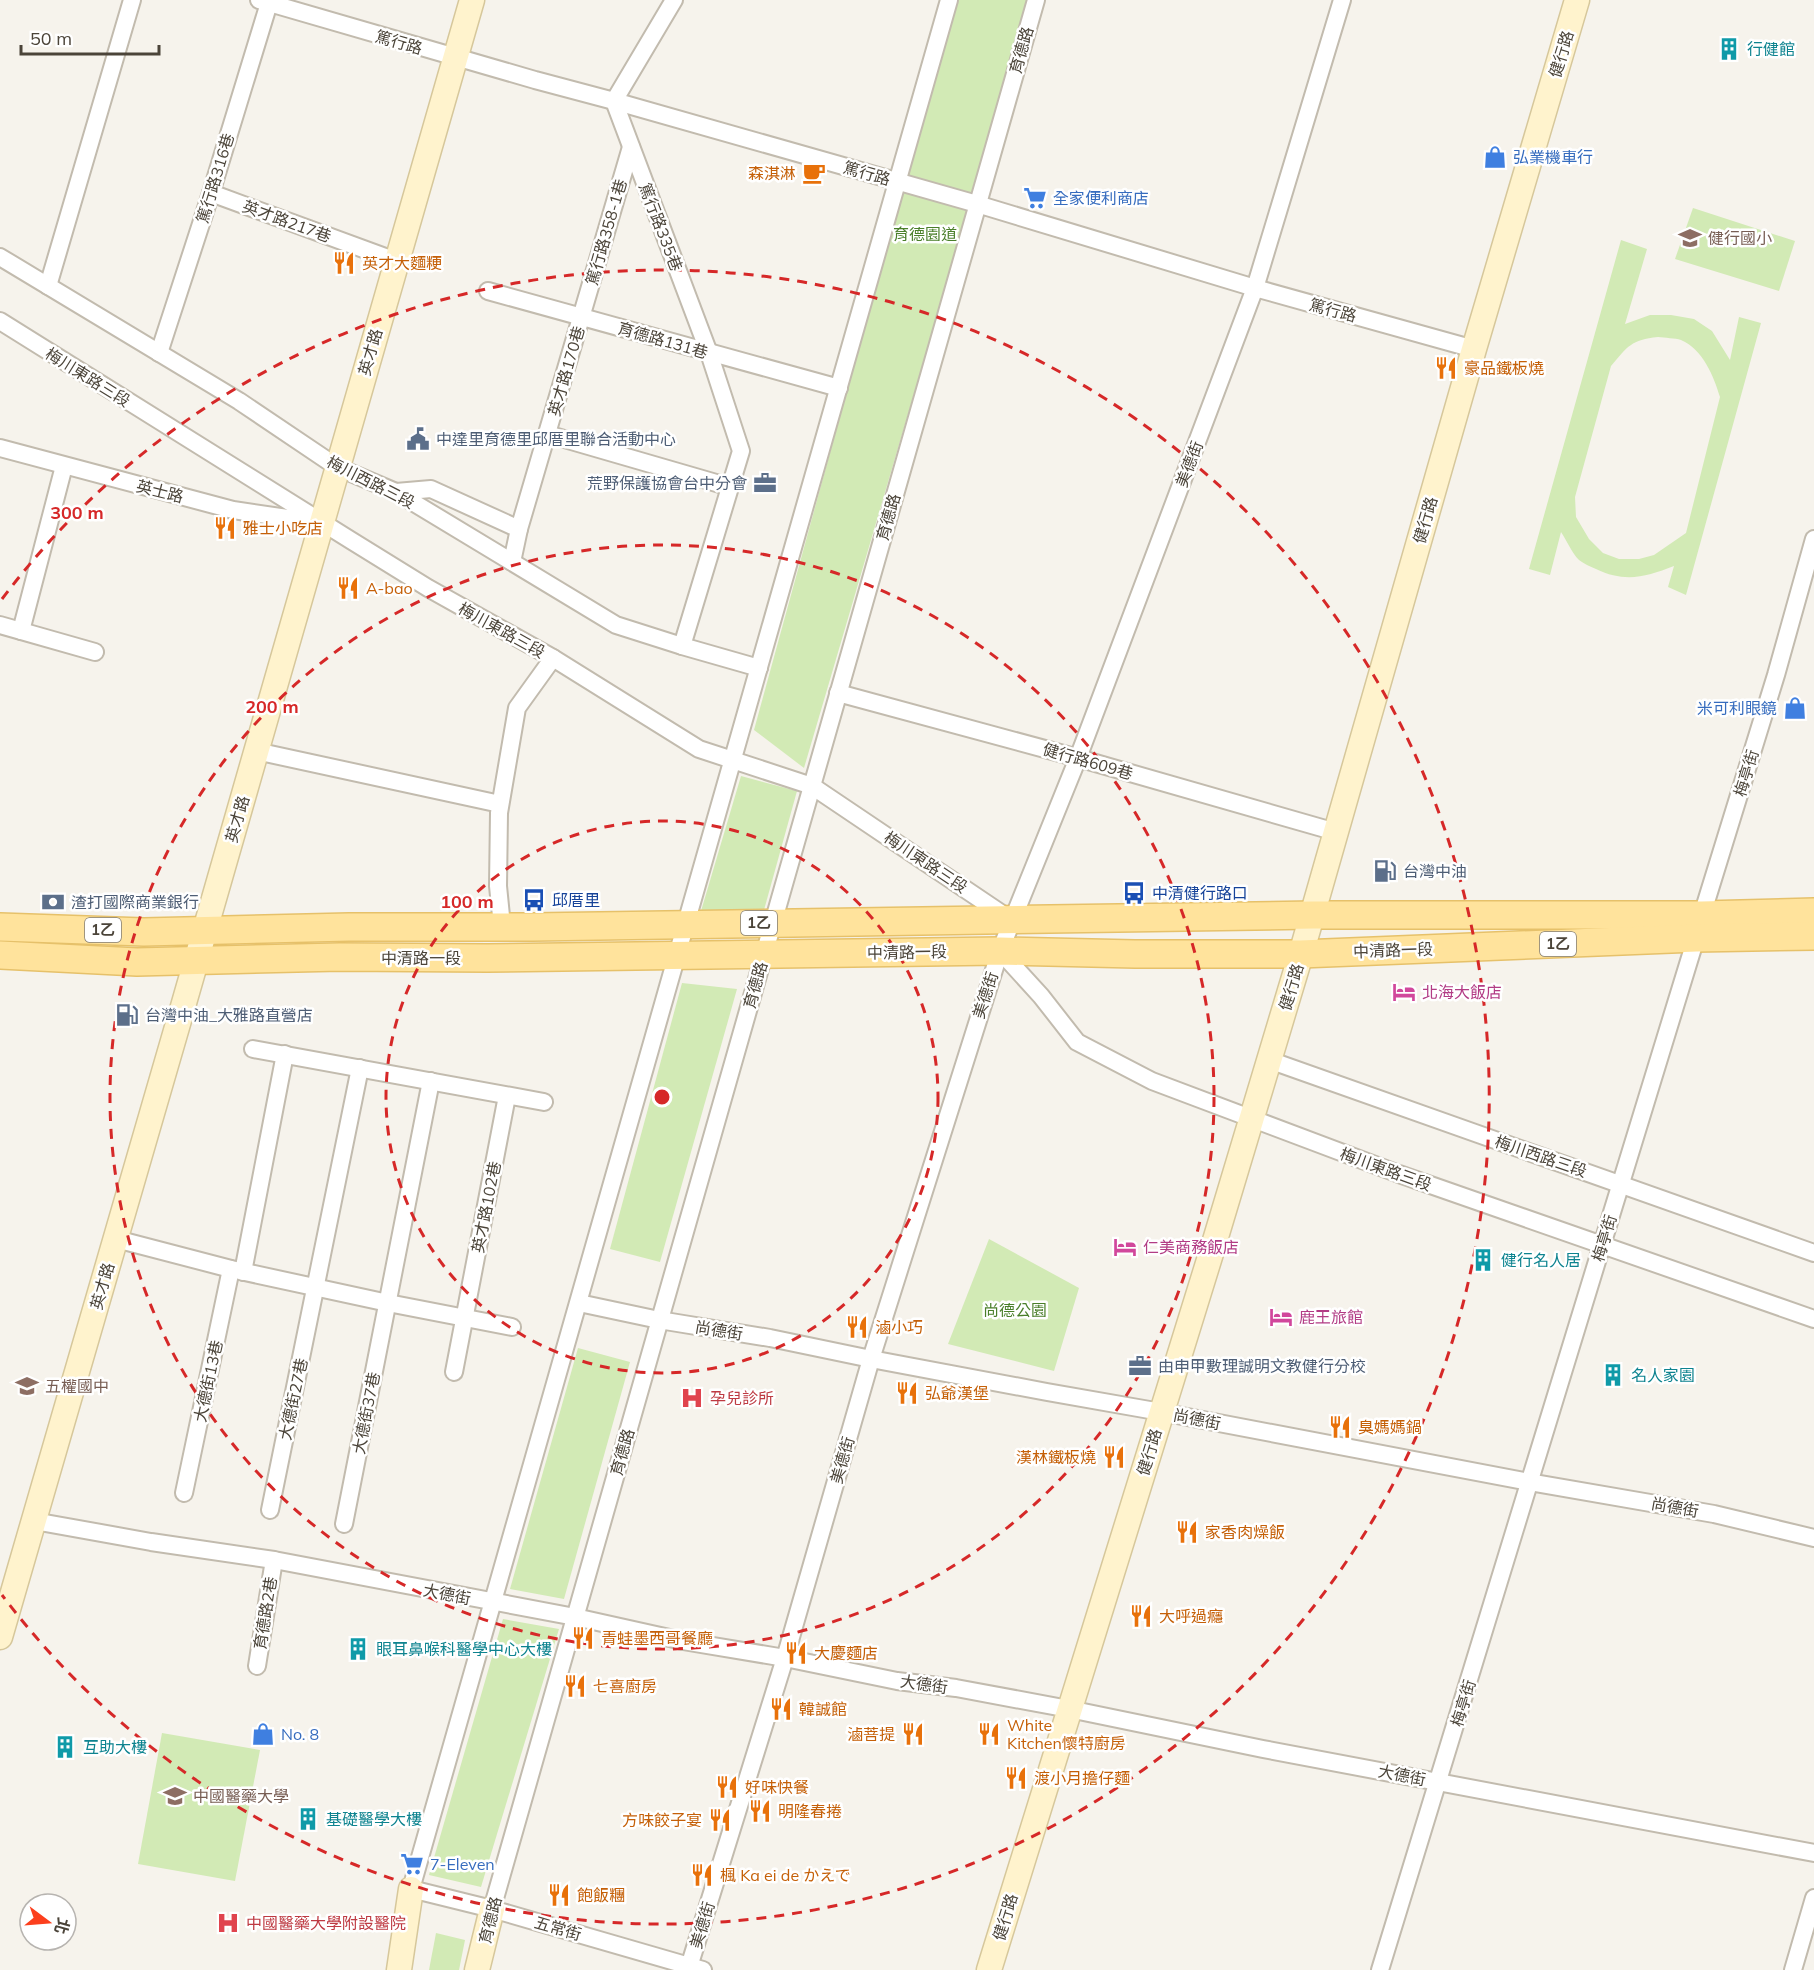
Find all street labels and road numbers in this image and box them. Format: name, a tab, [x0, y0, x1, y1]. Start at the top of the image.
street label: 育德路	[1005, 24, 1037, 76]
street label: 篤行路	[373, 26, 425, 58]
street label: 健行路	[1544, 28, 1578, 80]
street label: 篤行路316巷	[192, 131, 238, 225]
street label: 篤行路	[841, 157, 893, 189]
street label: 篤行路358-1巷	[581, 177, 631, 287]
street label: 篤行路335巷	[635, 180, 687, 274]
street label: 英才路217巷	[240, 196, 334, 246]
street label: 篤行路	[1307, 294, 1359, 326]
street label: 育德路131巷	[616, 318, 710, 362]
street label: 英才路170巷	[544, 324, 588, 418]
street label: 英才路	[354, 326, 386, 378]
street label: 梅川東路三段	[42, 343, 134, 411]
street label: 美德街	[1171, 438, 1207, 490]
street label: 梅川西路三段	[324, 451, 418, 513]
street label: 英士路	[134, 475, 186, 507]
street label: 育德路	[872, 491, 904, 543]
street label: 健行路	[1409, 494, 1441, 546]
street label: 梅川東路三段	[455, 598, 549, 662]
street label: 健行路609巷	[1041, 739, 1135, 783]
street label: 梅亭街	[1729, 747, 1763, 799]
street label: 英才路	[221, 793, 253, 845]
street label: 梅川東路三段	[881, 827, 971, 897]
road number: 1乙	[741, 911, 777, 935]
road number: 1乙	[85, 918, 121, 942]
road number: 1乙	[1540, 932, 1576, 956]
street label: 中清路一段	[1353, 939, 1433, 961]
street label: 中清路一段	[867, 941, 947, 963]
street label: 中清路一段	[381, 948, 461, 968]
street label: 育德路	[739, 959, 771, 1011]
street label: 健行路	[1274, 961, 1308, 1013]
street label: 美德街	[968, 969, 1002, 1021]
street label: 梅川西路三段	[1492, 1131, 1590, 1181]
street label: 梅川東路三段	[1337, 1143, 1435, 1195]
street label: 英才路102巷	[467, 1160, 505, 1254]
street label: 梅亭街	[1587, 1212, 1621, 1264]
street label: 英才路	[86, 1260, 118, 1312]
street label: 尚德街	[694, 1316, 744, 1344]
street label: 大德街13巷	[190, 1338, 226, 1424]
street label: 大德街27巷	[275, 1356, 311, 1442]
street label: 大德街37巷	[348, 1370, 384, 1456]
street label: 尚德街	[1172, 1405, 1222, 1433]
street label: 育德路	[606, 1426, 638, 1478]
street label: 健行路	[1132, 1426, 1166, 1478]
street label: 美德街	[826, 1434, 858, 1486]
street label: 尚德街	[1650, 1493, 1700, 1521]
street label: 育德路2巷	[249, 1575, 281, 1651]
street label: 大德街	[422, 1580, 472, 1608]
street label: 大德街	[899, 1671, 949, 1697]
street label: 梅亭街	[1446, 1677, 1480, 1729]
street label: 大德街	[1377, 1761, 1427, 1789]
street label: 健行路	[988, 1891, 1022, 1943]
street label: 育德路	[474, 1894, 506, 1946]
street label: 美德街	[685, 1899, 719, 1951]
street label: 五常街	[532, 1912, 584, 1944]

